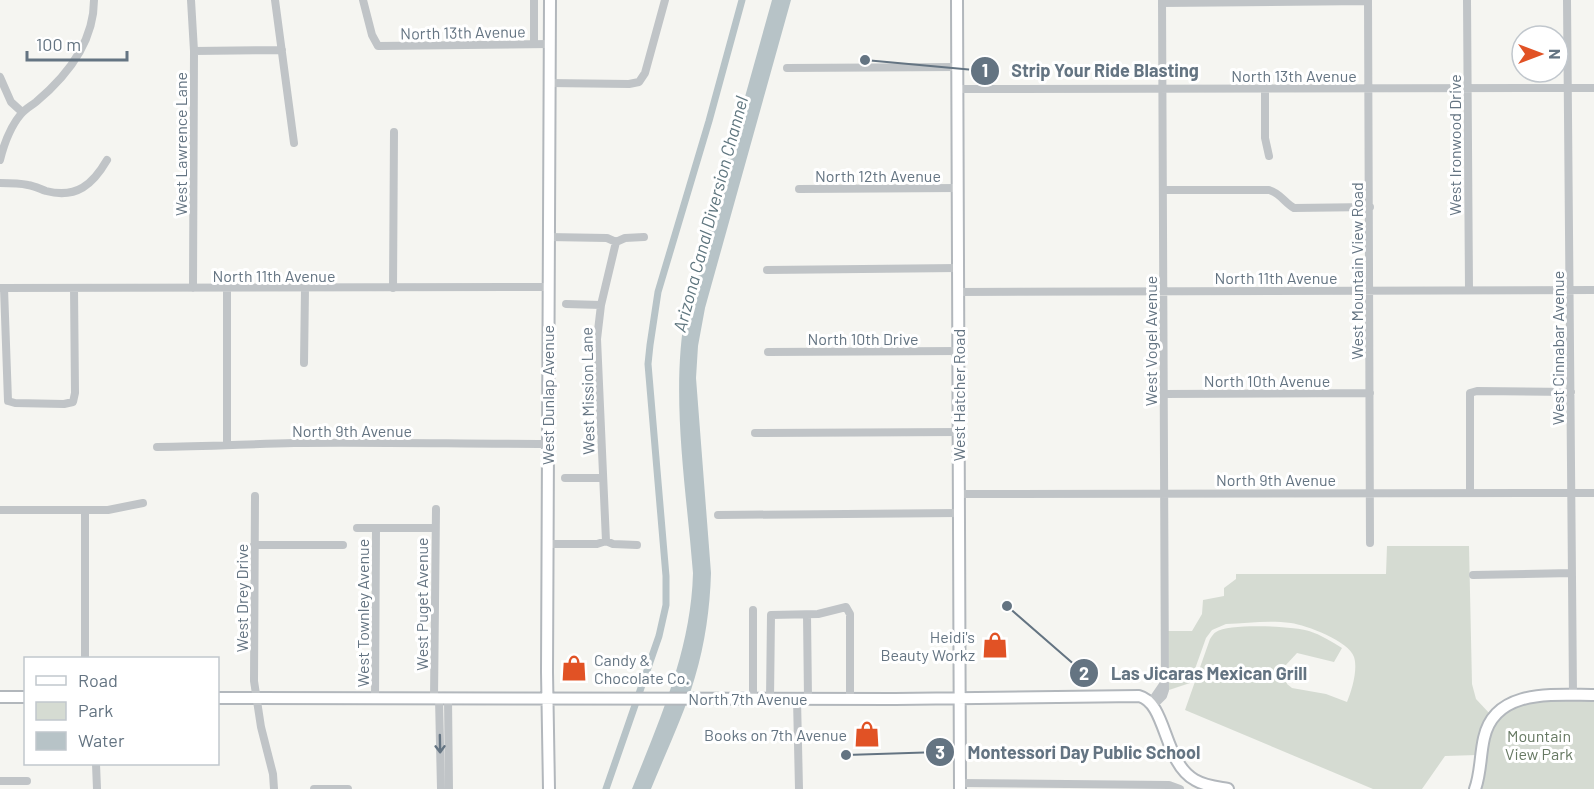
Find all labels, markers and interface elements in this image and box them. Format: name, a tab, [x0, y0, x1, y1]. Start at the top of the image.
street label: North 13th Avenue	[400, 21, 526, 43]
scale bar	[27, 24, 128, 62]
north arrow	[1510, 24, 1570, 84]
text: 100 m	[36, 33, 81, 55]
text: N	[1546, 49, 1565, 59]
callout: Strip Your Ride Blasting	[970, 53, 1211, 89]
text: 1	[982, 59, 988, 81]
text: Strip Your Ride Blasting	[1011, 59, 1199, 81]
street label: North 13th Avenue	[1231, 66, 1357, 85]
street label: West Lawrence Lane	[171, 72, 190, 216]
street label: West Ironwood Drive	[1445, 74, 1464, 216]
water label: Arizona Canal Diversion Channel	[668, 94, 752, 334]
street label: North 12th Avenue	[815, 166, 941, 185]
street label: West Mountain View Road	[1347, 182, 1366, 360]
street label: North 11th Avenue	[213, 266, 335, 285]
street label: North 11th Avenue	[1215, 268, 1337, 287]
street label: West Cinnabar Avenue	[1548, 271, 1567, 425]
street label: West Vogel Avenue	[1141, 276, 1160, 406]
street label: West Dunlap Avenue	[538, 325, 557, 465]
street label: West Mission Lane	[576, 327, 598, 455]
street label: North 10th Drive	[807, 329, 919, 348]
street label: West Hatcher Road	[949, 329, 968, 461]
street label: North 10th Avenue	[1204, 371, 1330, 390]
street label: North 9th Avenue	[292, 421, 412, 440]
street label: North 9th Avenue	[1216, 470, 1336, 489]
street label: West Puget Avenue	[412, 537, 431, 671]
street label: West Townley Avenue	[353, 539, 372, 687]
street label: West Drey Drive	[232, 544, 251, 652]
place label: Heidi's Beauty Workz	[880, 627, 975, 664]
shop icon: Heidi's Beauty Workz	[980, 630, 1010, 660]
place label: Candy & Chocolate Co.	[594, 650, 690, 687]
shop icon: Candy & Chocolate Co.	[559, 653, 589, 683]
callout: Las Jicaras Mexican Grill	[1069, 655, 1319, 691]
legend	[24, 657, 219, 765]
text: 2	[1079, 662, 1089, 684]
text: Las Jicaras Mexican Grill	[1111, 662, 1307, 684]
text: Road	[78, 669, 118, 691]
street label: North 7th Avenue	[688, 689, 808, 708]
text: Park	[78, 699, 113, 721]
shop icon: Books on 7th Avenue	[852, 719, 882, 749]
place label: Books on 7th Avenue	[704, 725, 847, 744]
park label: Mountain View Park	[1505, 726, 1573, 763]
text: Water	[78, 729, 125, 751]
one-way arrow	[434, 733, 446, 753]
callout: Montessori Day Public School	[925, 734, 1212, 770]
text: 3	[935, 741, 945, 763]
text: Montessori Day Public School	[968, 741, 1200, 763]

